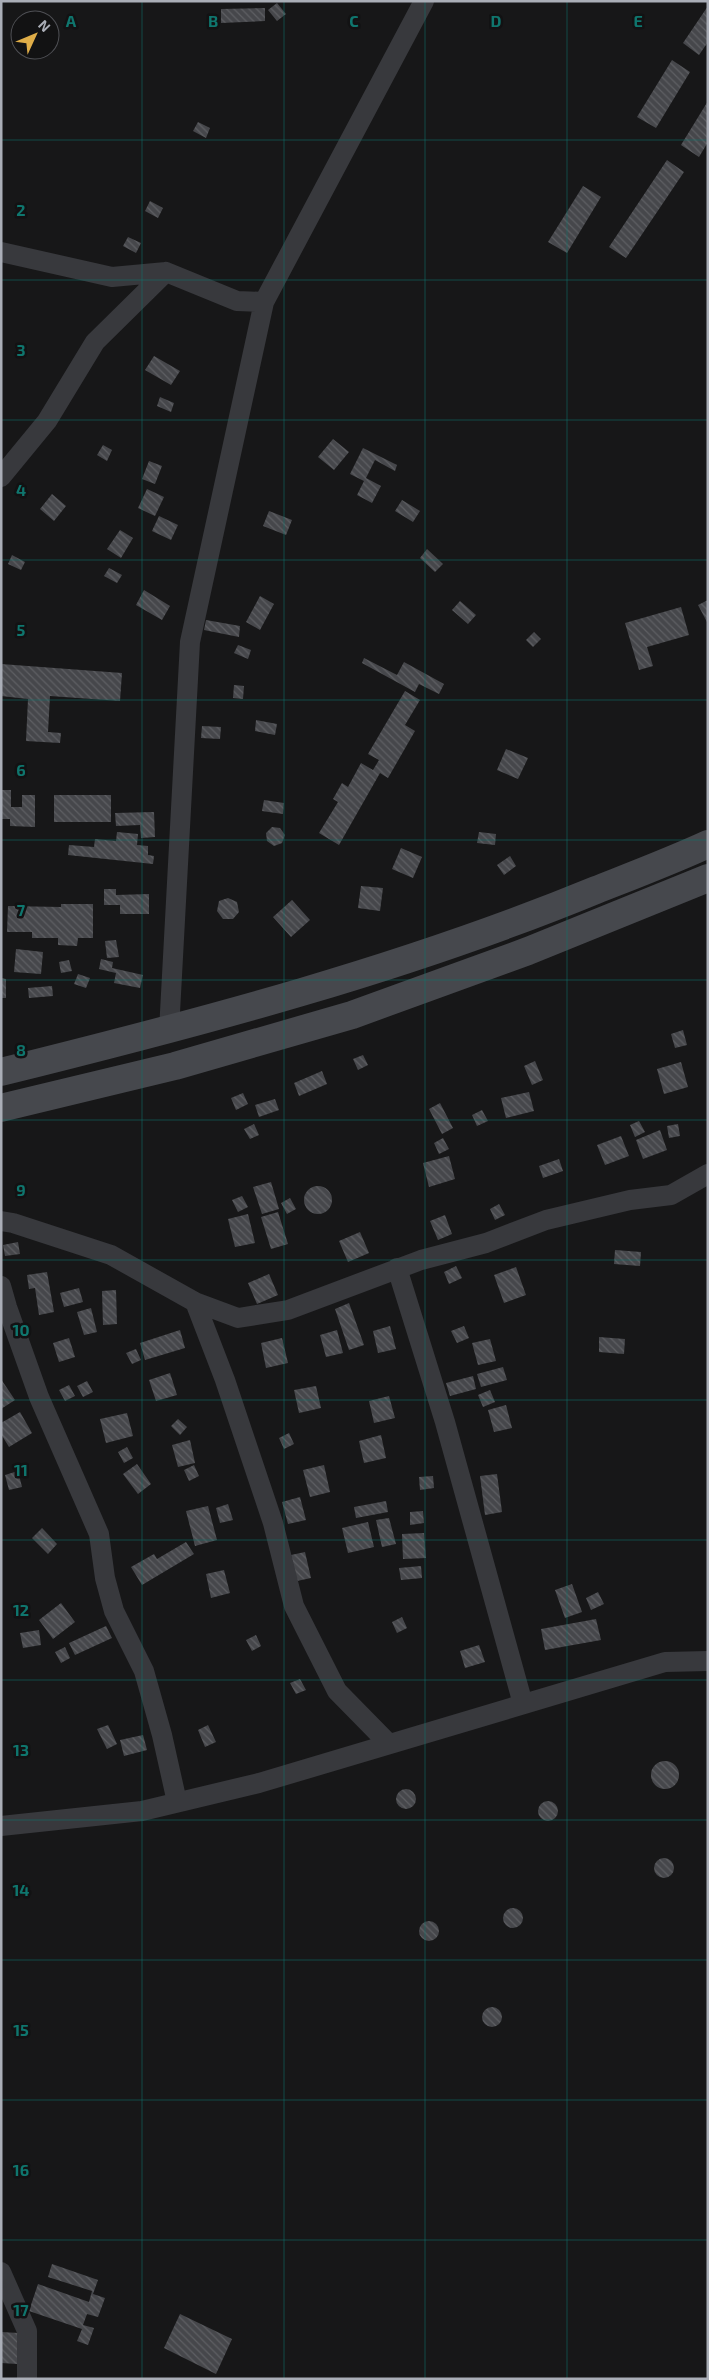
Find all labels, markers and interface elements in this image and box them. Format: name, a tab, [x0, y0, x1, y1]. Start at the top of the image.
north arrow	[10, 10, 60, 60]
text: A	[66, 11, 77, 30]
text: B	[208, 11, 218, 30]
text: C	[349, 11, 359, 30]
text: D	[491, 11, 502, 30]
text: E	[633, 11, 643, 30]
text: N	[35, 16, 54, 35]
text: 2	[16, 200, 26, 219]
text: 3	[16, 340, 26, 359]
text: 4	[16, 480, 26, 499]
text: 5	[17, 620, 26, 639]
text: 6	[16, 760, 26, 779]
text: 7	[17, 900, 26, 919]
text: 8	[16, 1040, 26, 1059]
text: 9	[16, 1180, 26, 1199]
text: 10	[12, 1320, 30, 1339]
text: 11	[14, 1460, 28, 1479]
text: 12	[13, 1600, 29, 1619]
text: 13	[13, 1740, 29, 1759]
text: 14	[12, 1880, 30, 1899]
text: 15	[13, 2020, 29, 2039]
text: 16	[13, 2160, 29, 2179]
text: 17	[13, 2300, 29, 2319]

